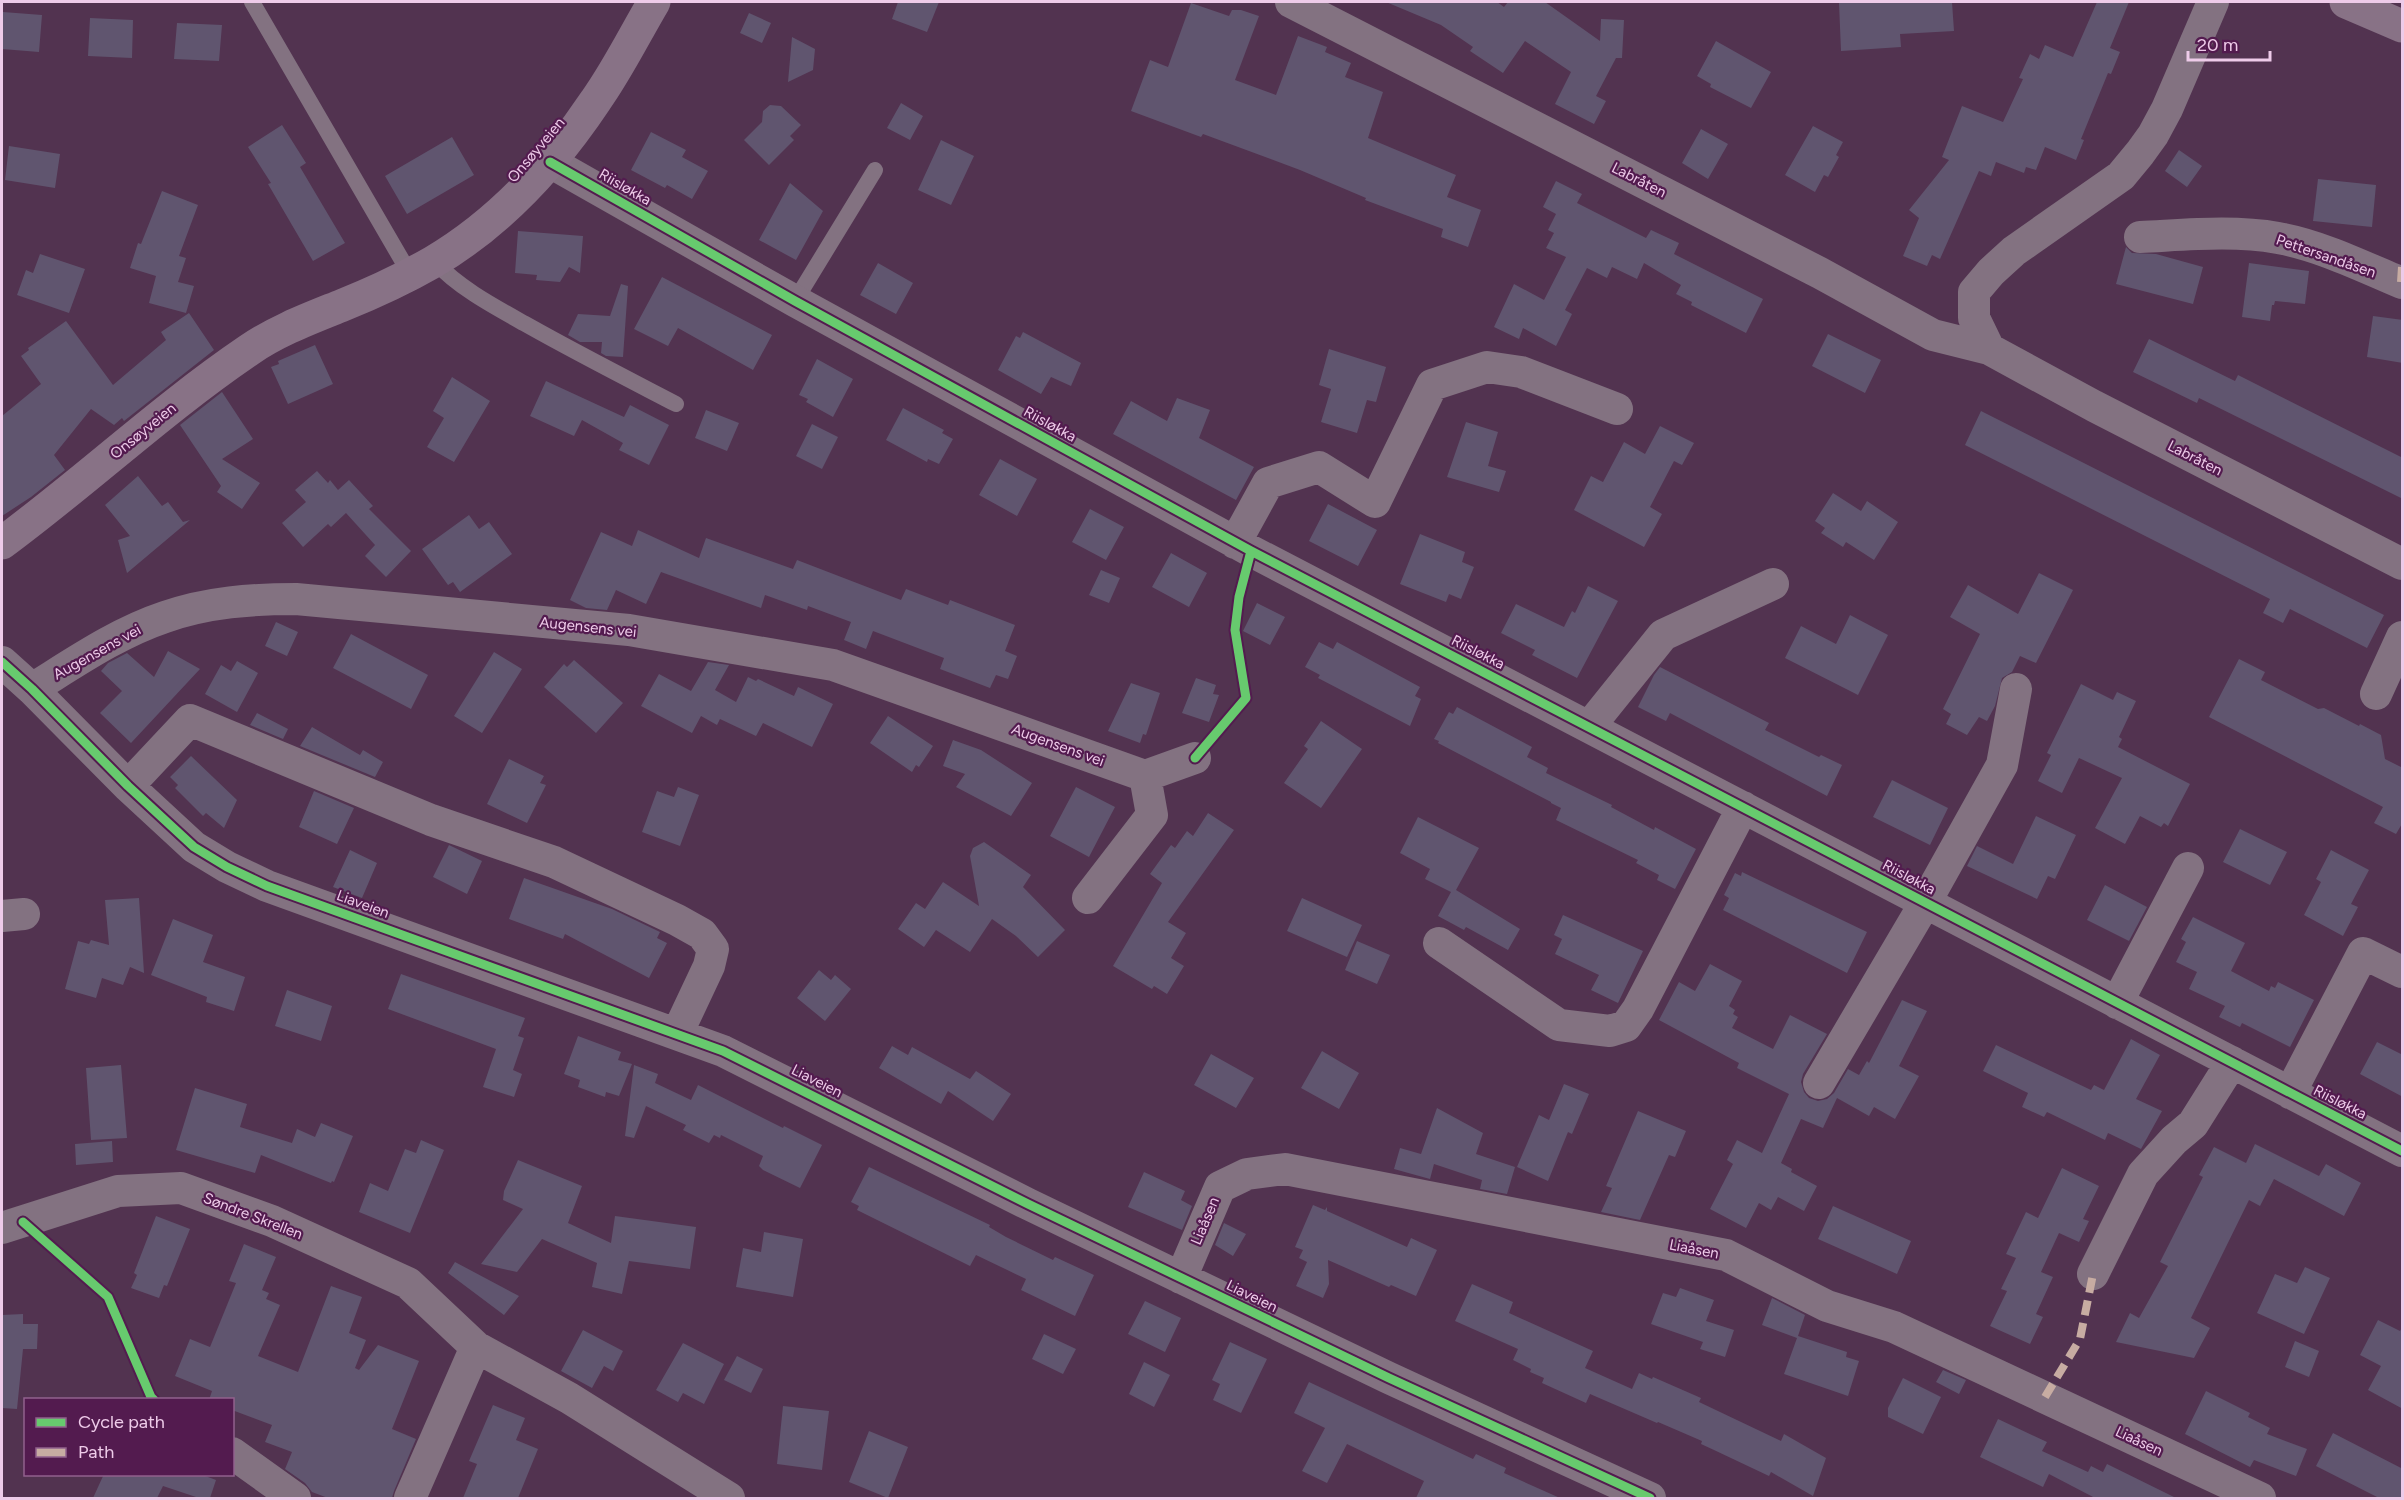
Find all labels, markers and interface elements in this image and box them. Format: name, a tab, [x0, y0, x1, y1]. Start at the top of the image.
scale bar	[2188, 24, 2270, 62]
text: 20 m	[2197, 34, 2238, 56]
street label: Onsøyveien	[504, 114, 568, 186]
street label: Labråten	[1609, 159, 1669, 201]
street label: Riisløkka	[596, 165, 654, 209]
street label: Pettersandåsen	[2274, 231, 2378, 281]
street label: Onsøyveien	[107, 399, 179, 463]
street label: Riisløkka	[1021, 402, 1079, 446]
street label: Labråten	[2165, 437, 2225, 479]
street label: Augensens vei	[539, 613, 637, 641]
street label: Augensens vei	[50, 621, 144, 683]
street label: Riisløkka	[1448, 631, 1508, 673]
street label: Augensens vei	[1009, 720, 1107, 770]
street label: Riisløkka	[1879, 856, 1939, 898]
street label: Liaveien	[334, 886, 392, 922]
street label: Liaveien	[789, 1061, 845, 1101]
street label: Riisløkka	[2310, 1081, 2370, 1123]
street label: Søndre Skrellen	[201, 1189, 305, 1243]
street label: Liaåsen	[1187, 1194, 1223, 1248]
street label: Liaåsen	[1668, 1235, 1720, 1263]
street label: Liaveien	[1223, 1276, 1281, 1316]
legend	[24, 1398, 234, 1476]
text: Cycle path	[78, 1411, 165, 1433]
street label: Liaåsen	[2112, 1422, 2166, 1460]
text: Path	[78, 1441, 114, 1463]

